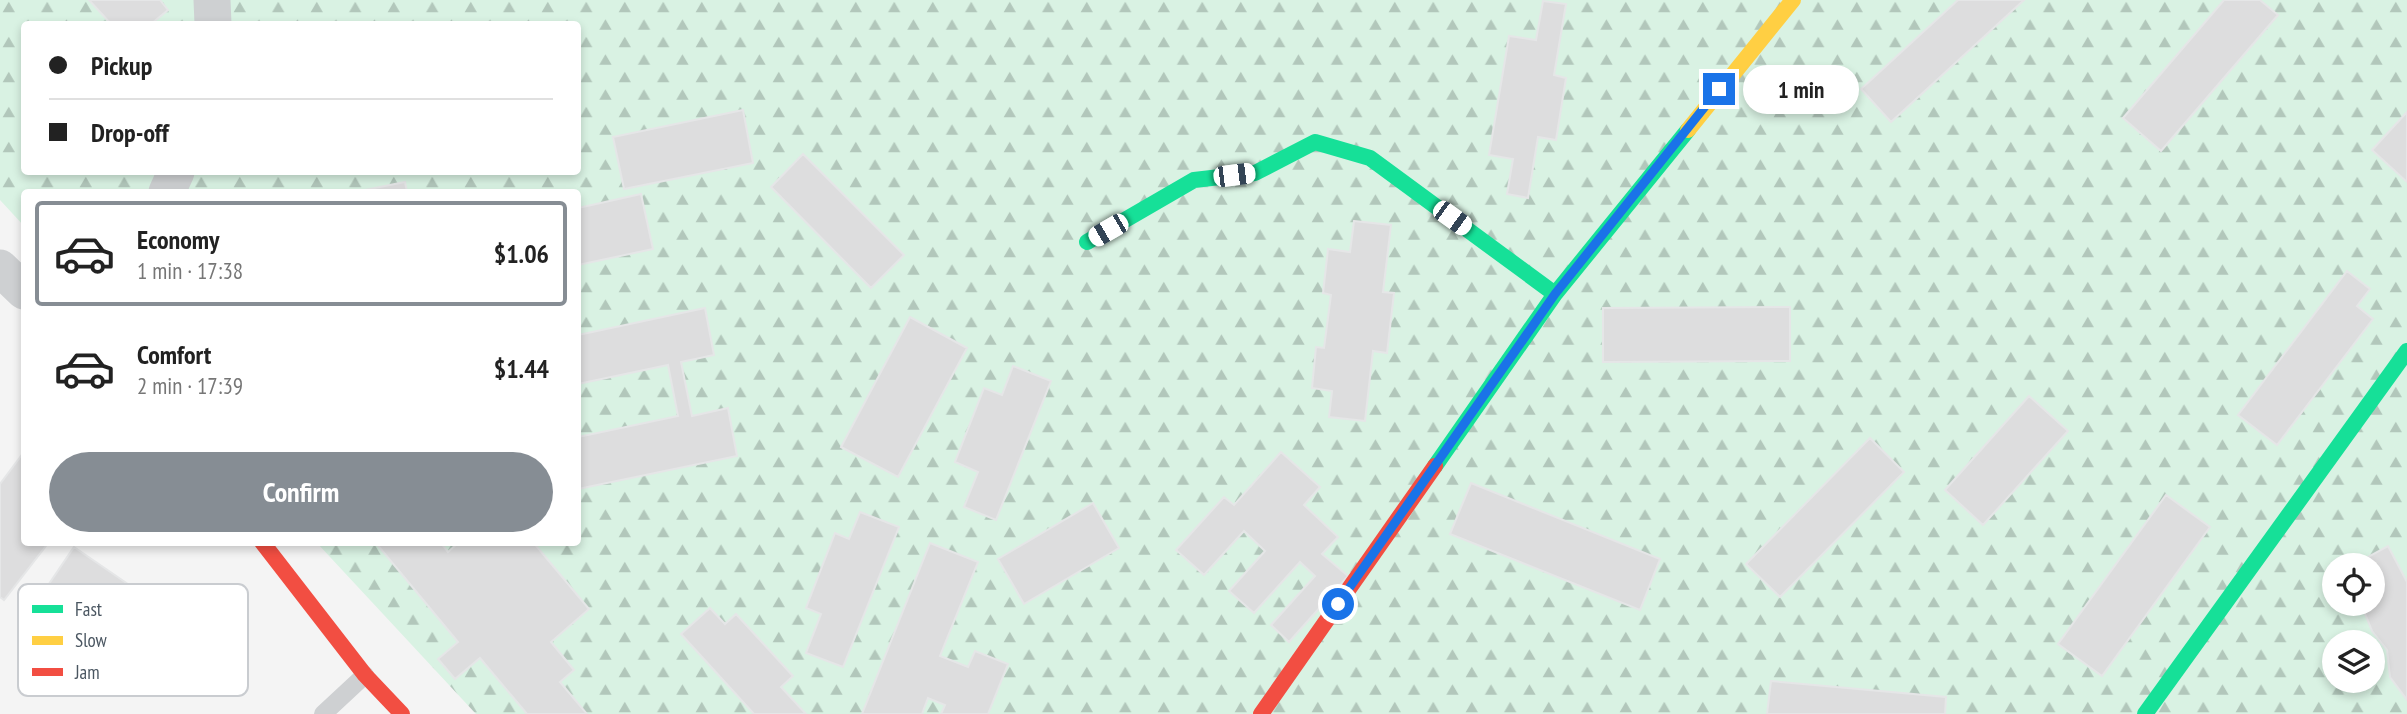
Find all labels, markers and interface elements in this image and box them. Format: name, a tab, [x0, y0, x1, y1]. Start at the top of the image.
text: Pickup	[91, 49, 152, 82]
callout: 1 min	[1744, 64, 1859, 114]
route end	[1703, 73, 1735, 105]
text: 1 min	[1778, 75, 1824, 104]
text: Drop-off	[91, 116, 169, 149]
car	[1212, 162, 1257, 188]
car	[1429, 197, 1476, 239]
car	[1085, 210, 1132, 250]
icon: car	[53, 222, 116, 285]
text: Economy	[137, 223, 219, 256]
text: $1.06	[494, 237, 549, 270]
text: 1 min · 17:38	[137, 256, 243, 285]
icon: car	[53, 337, 116, 400]
text: Comfort	[137, 338, 211, 371]
text: $1.44	[494, 352, 549, 385]
text: 2 min · 17:39	[137, 371, 243, 400]
button: Confirm	[49, 452, 553, 532]
map controls	[2322, 553, 2385, 693]
button: locate	[2322, 553, 2385, 616]
legend	[18, 584, 248, 696]
route start	[1322, 588, 1354, 620]
text: Fast	[75, 597, 103, 621]
text: Slow	[75, 628, 108, 652]
button: layers	[2322, 630, 2385, 693]
text: Jam	[74, 660, 100, 684]

